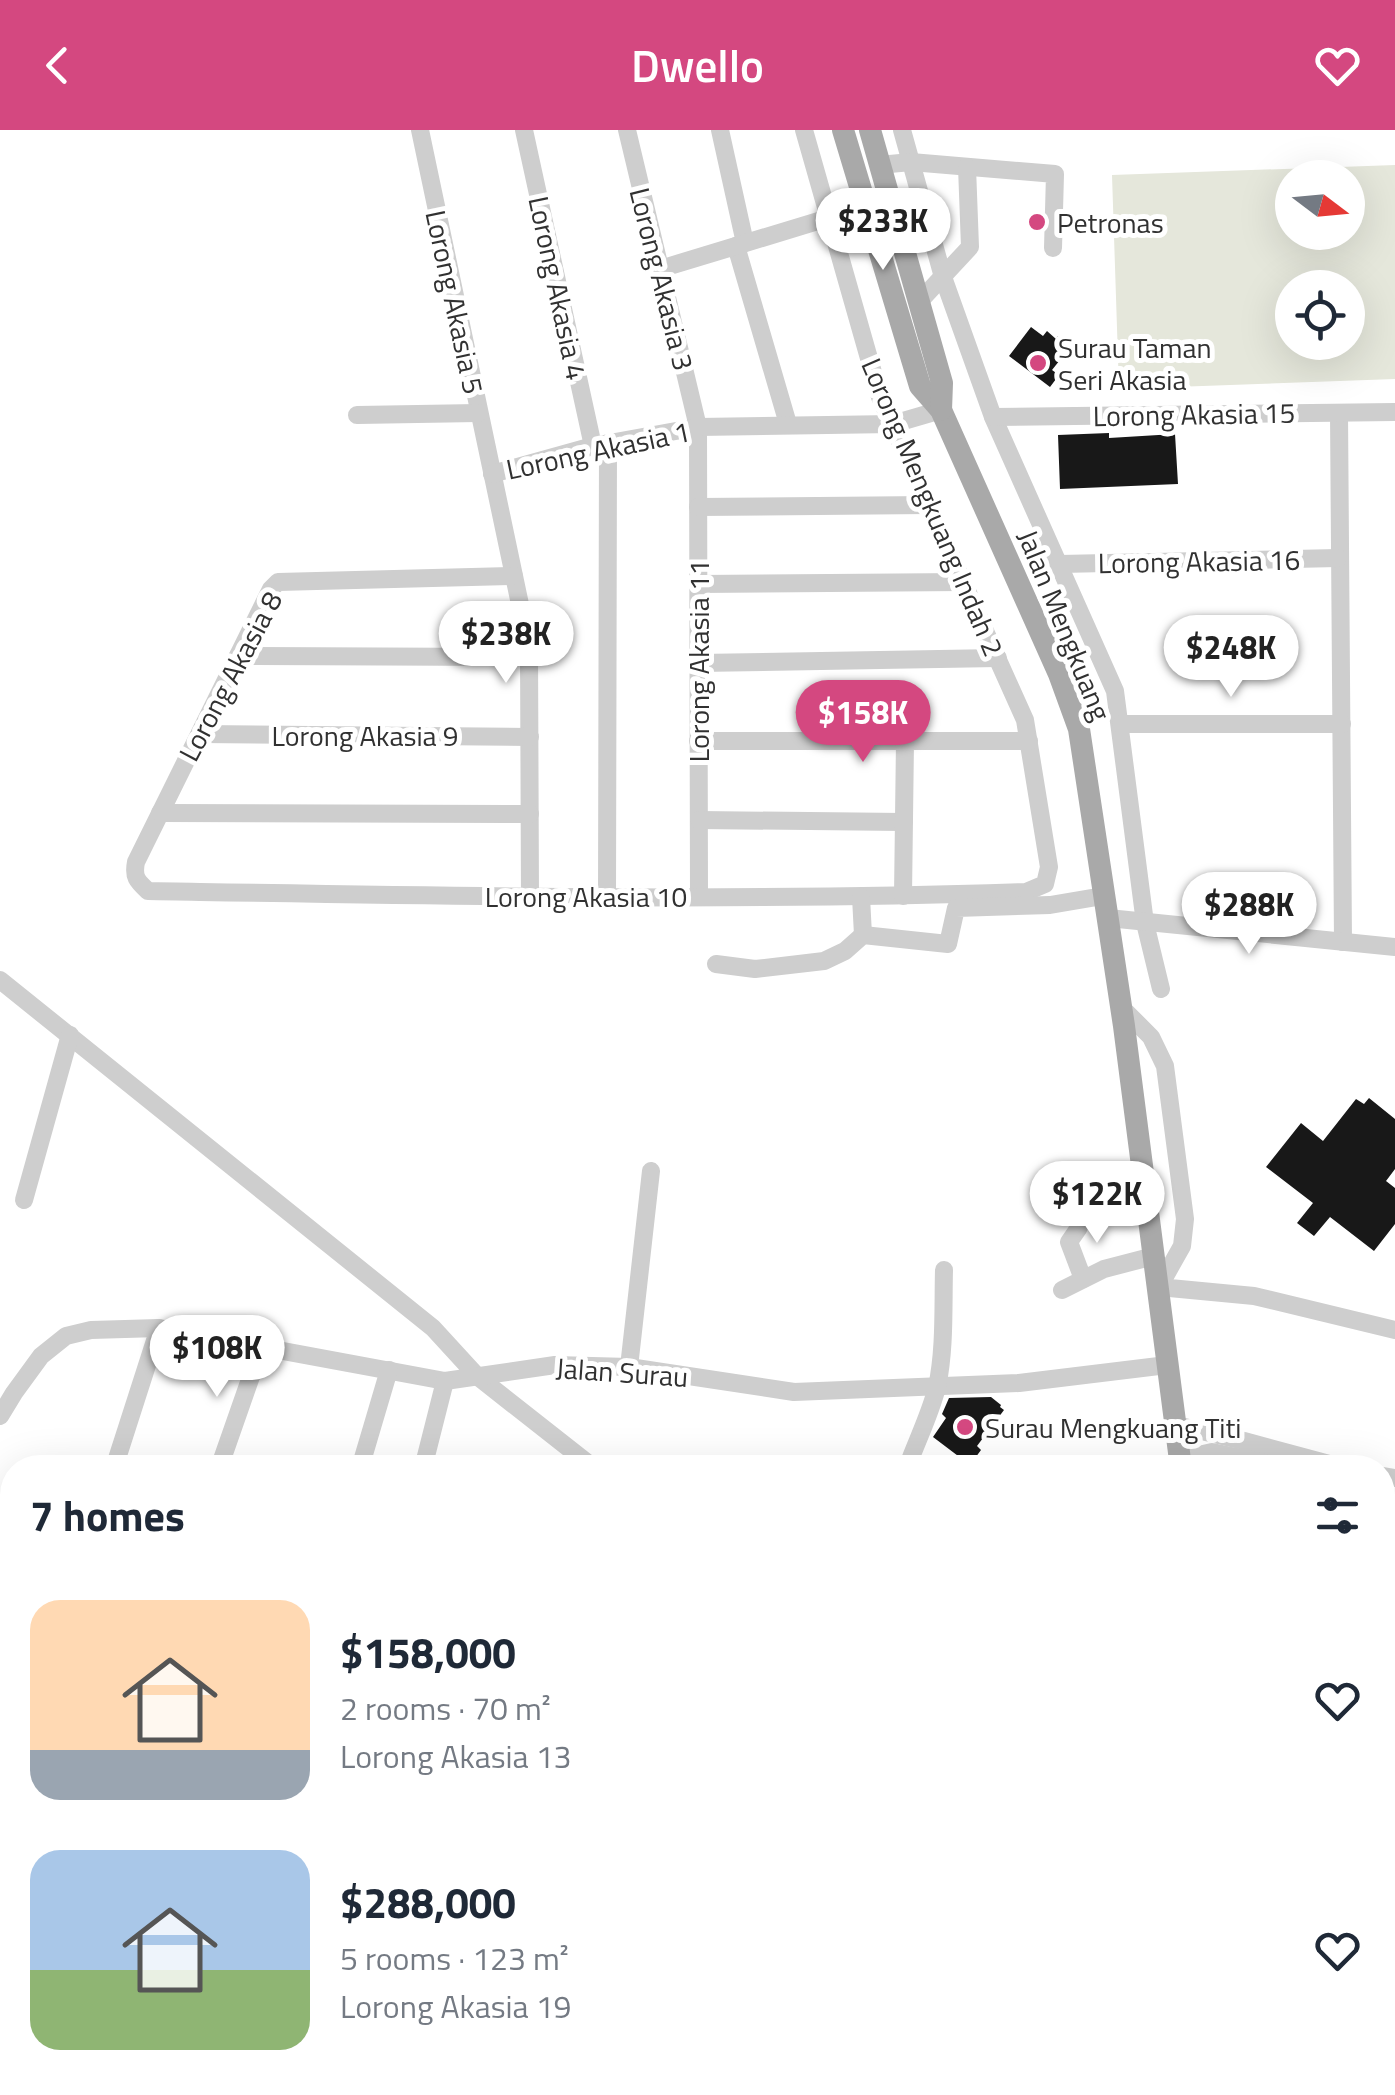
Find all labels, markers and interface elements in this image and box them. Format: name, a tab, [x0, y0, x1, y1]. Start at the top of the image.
text: Dwello	[631, 31, 764, 99]
icon: back	[30, 38, 85, 93]
icon: heart	[1310, 38, 1365, 93]
north arrow	[1275, 160, 1365, 250]
map controls	[1275, 160, 1365, 360]
street label: Lorong Akasia 3	[619, 183, 705, 375]
pin: $233K	[813, 188, 953, 273]
street label: Lorong Akasia 4	[518, 192, 598, 384]
text: $233K	[838, 196, 928, 244]
place label: Petronas	[1057, 201, 1164, 244]
street label: Lorong Akasia 5	[415, 206, 495, 398]
marker: Petronas	[1026, 211, 1048, 233]
button: locate	[1275, 270, 1365, 360]
place label: Surau Taman Seri Akasia	[1058, 326, 1212, 401]
street label: Lorong Mengkuang Indah 2	[851, 351, 1015, 663]
marker: Surau Taman Seri Akasia	[1027, 352, 1049, 374]
street label: Lorong Akasia 15	[1092, 391, 1296, 437]
street label: Lorong Akasia 1	[502, 410, 694, 490]
street label: Jalan Mengkuang	[1007, 523, 1123, 727]
street label: Lorong Akasia 16	[1097, 538, 1301, 584]
street label: Lorong Akasia 11	[677, 560, 720, 762]
street label: Lorong Akasia 8	[167, 583, 293, 769]
pin: $238K	[436, 601, 576, 686]
text: $238K	[461, 609, 551, 657]
pin: $248K	[1161, 615, 1301, 700]
text: $248K	[1186, 623, 1276, 671]
pin: $158K	[793, 680, 933, 765]
text: $158K	[818, 688, 908, 736]
street label: Lorong Akasia 9	[272, 714, 458, 757]
pin: $288K	[1179, 872, 1319, 957]
street label: Lorong Akasia 10	[485, 875, 687, 918]
text: $288K	[1204, 880, 1294, 928]
pin: $122K	[1027, 1161, 1167, 1246]
text: $122K	[1052, 1169, 1142, 1217]
pin: $108K	[147, 1315, 287, 1400]
text: $108K	[172, 1323, 262, 1371]
street label: Jalan Surau	[554, 1346, 690, 1398]
place label: Surau Mengkuang Titi	[985, 1406, 1241, 1449]
marker: Surau Mengkuang Titi	[954, 1416, 976, 1438]
text: 7 homes	[30, 1483, 185, 1547]
icon: filters	[1310, 1488, 1365, 1543]
text: $158,000	[340, 1620, 516, 1684]
icon: home	[110, 1640, 230, 1760]
icon: heart	[1310, 1673, 1365, 1728]
text: 2 rooms · 70 m²	[340, 1684, 551, 1732]
text: Lorong Akasia 13	[340, 1732, 572, 1780]
text: $288,000	[340, 1870, 516, 1934]
icon: home	[110, 1890, 230, 2010]
icon: heart	[1310, 1923, 1365, 1978]
text: 5 rooms · 123 m²	[340, 1934, 569, 1982]
text: Lorong Akasia 19	[340, 1982, 572, 2030]

